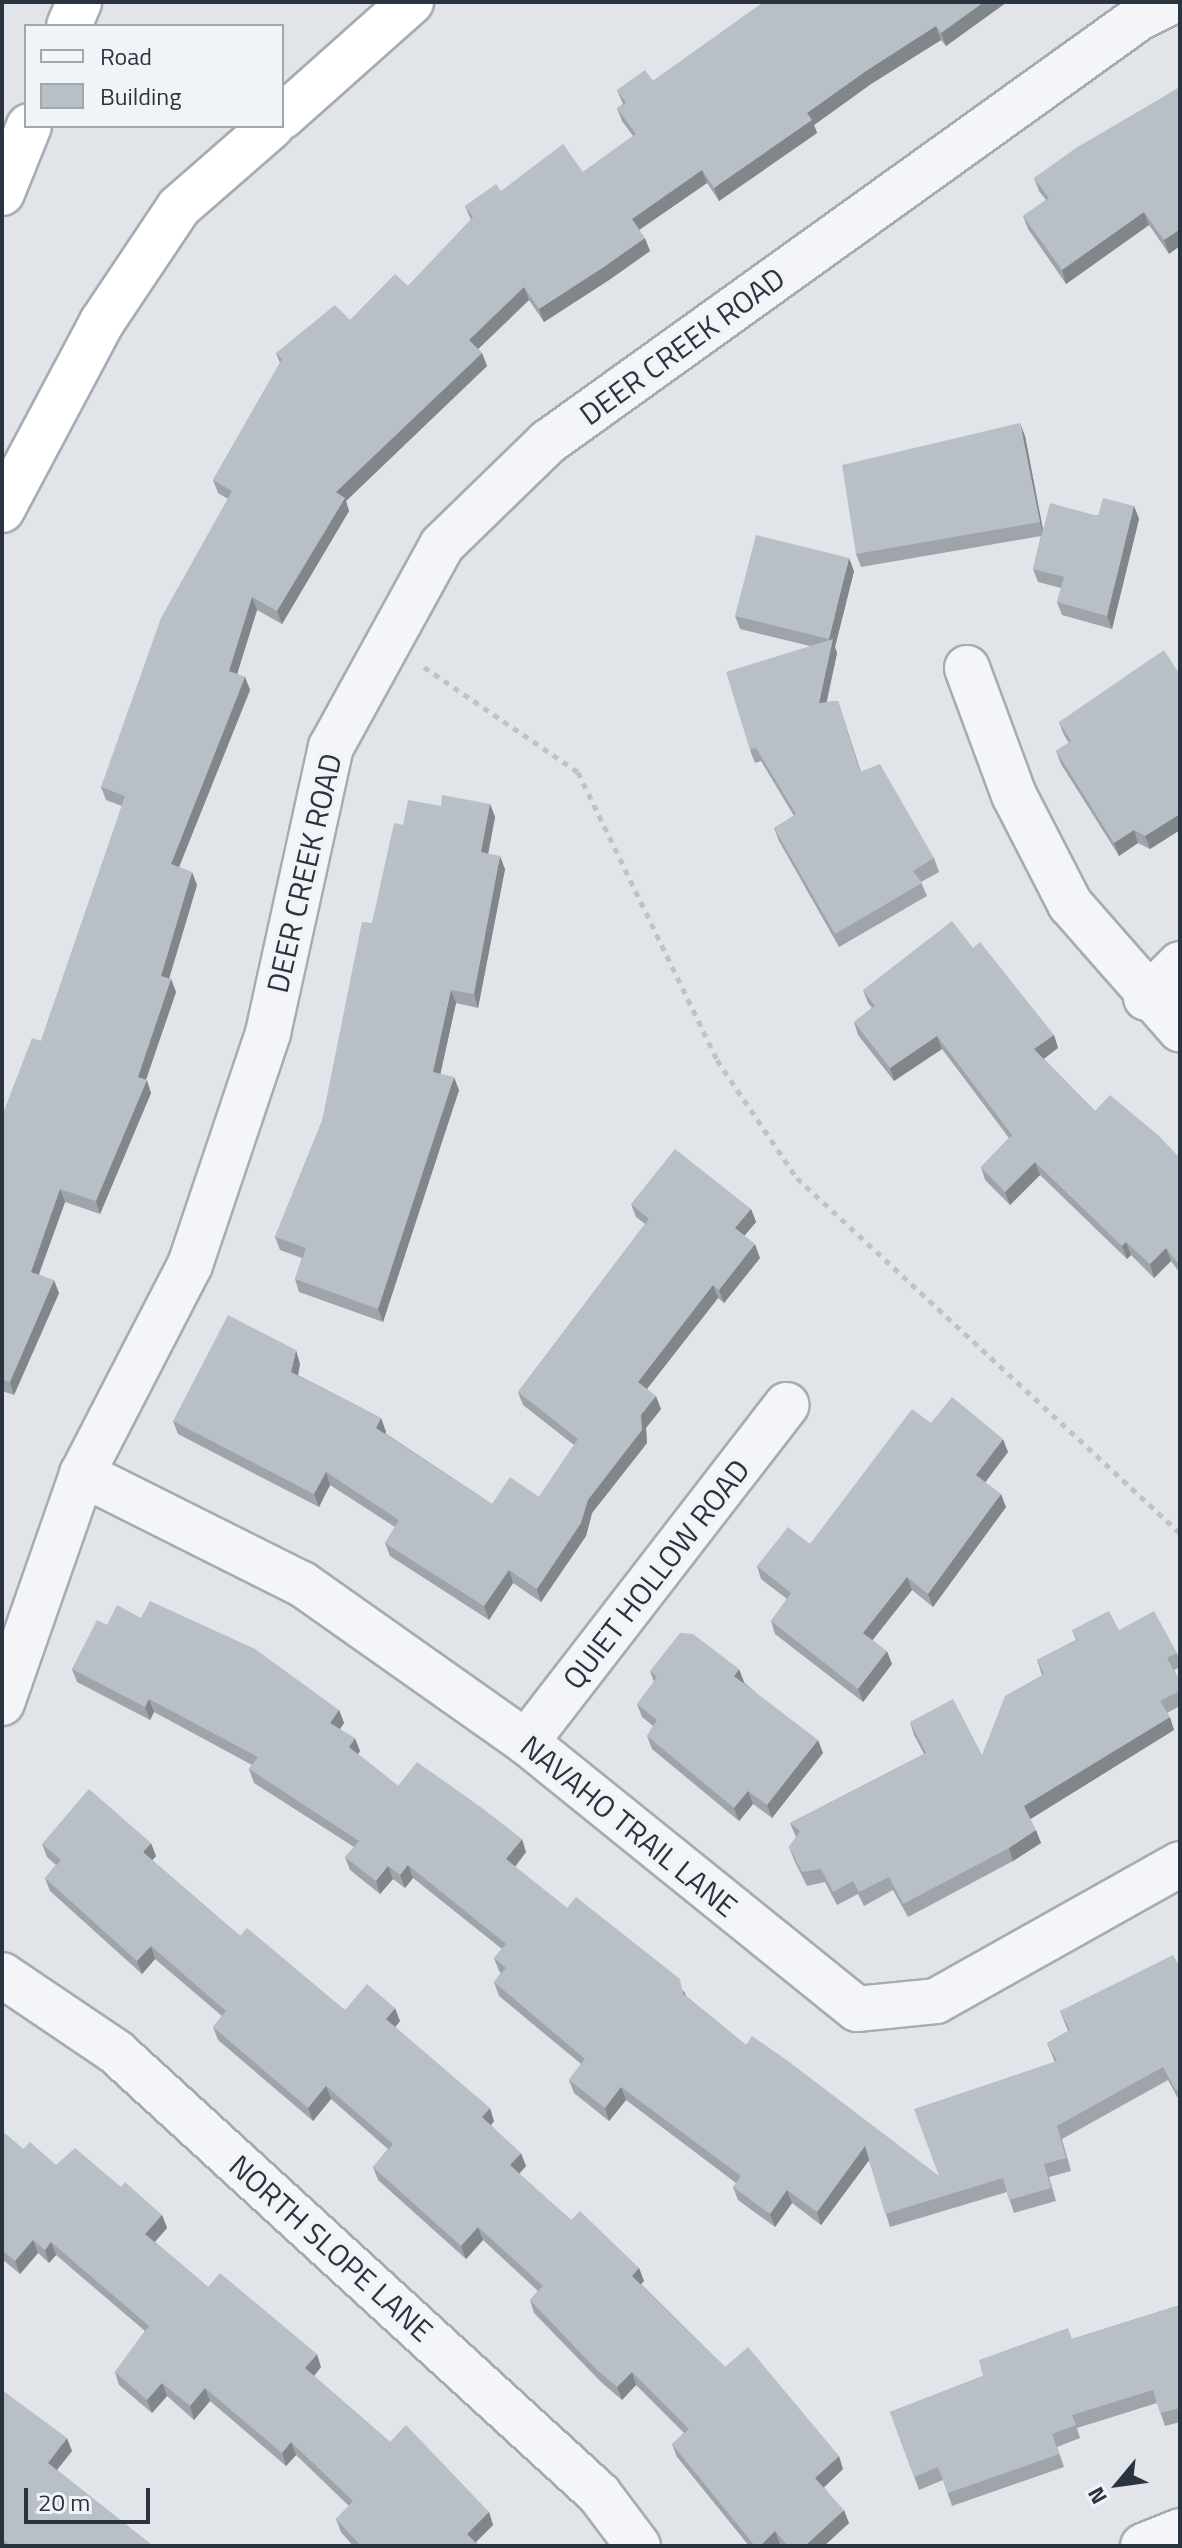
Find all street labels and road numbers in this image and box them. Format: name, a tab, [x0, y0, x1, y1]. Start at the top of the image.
street label: DEER CREEK ROAD	[573, 260, 791, 432]
street label: DEER CREEK ROAD	[259, 750, 349, 996]
street label: QUIET HOLLOW ROAD	[555, 1452, 757, 1696]
street label: NAVAHO TRAIL LANE	[514, 1728, 744, 1924]
street label: NORTH SLOPE LANE	[222, 2147, 440, 2349]

